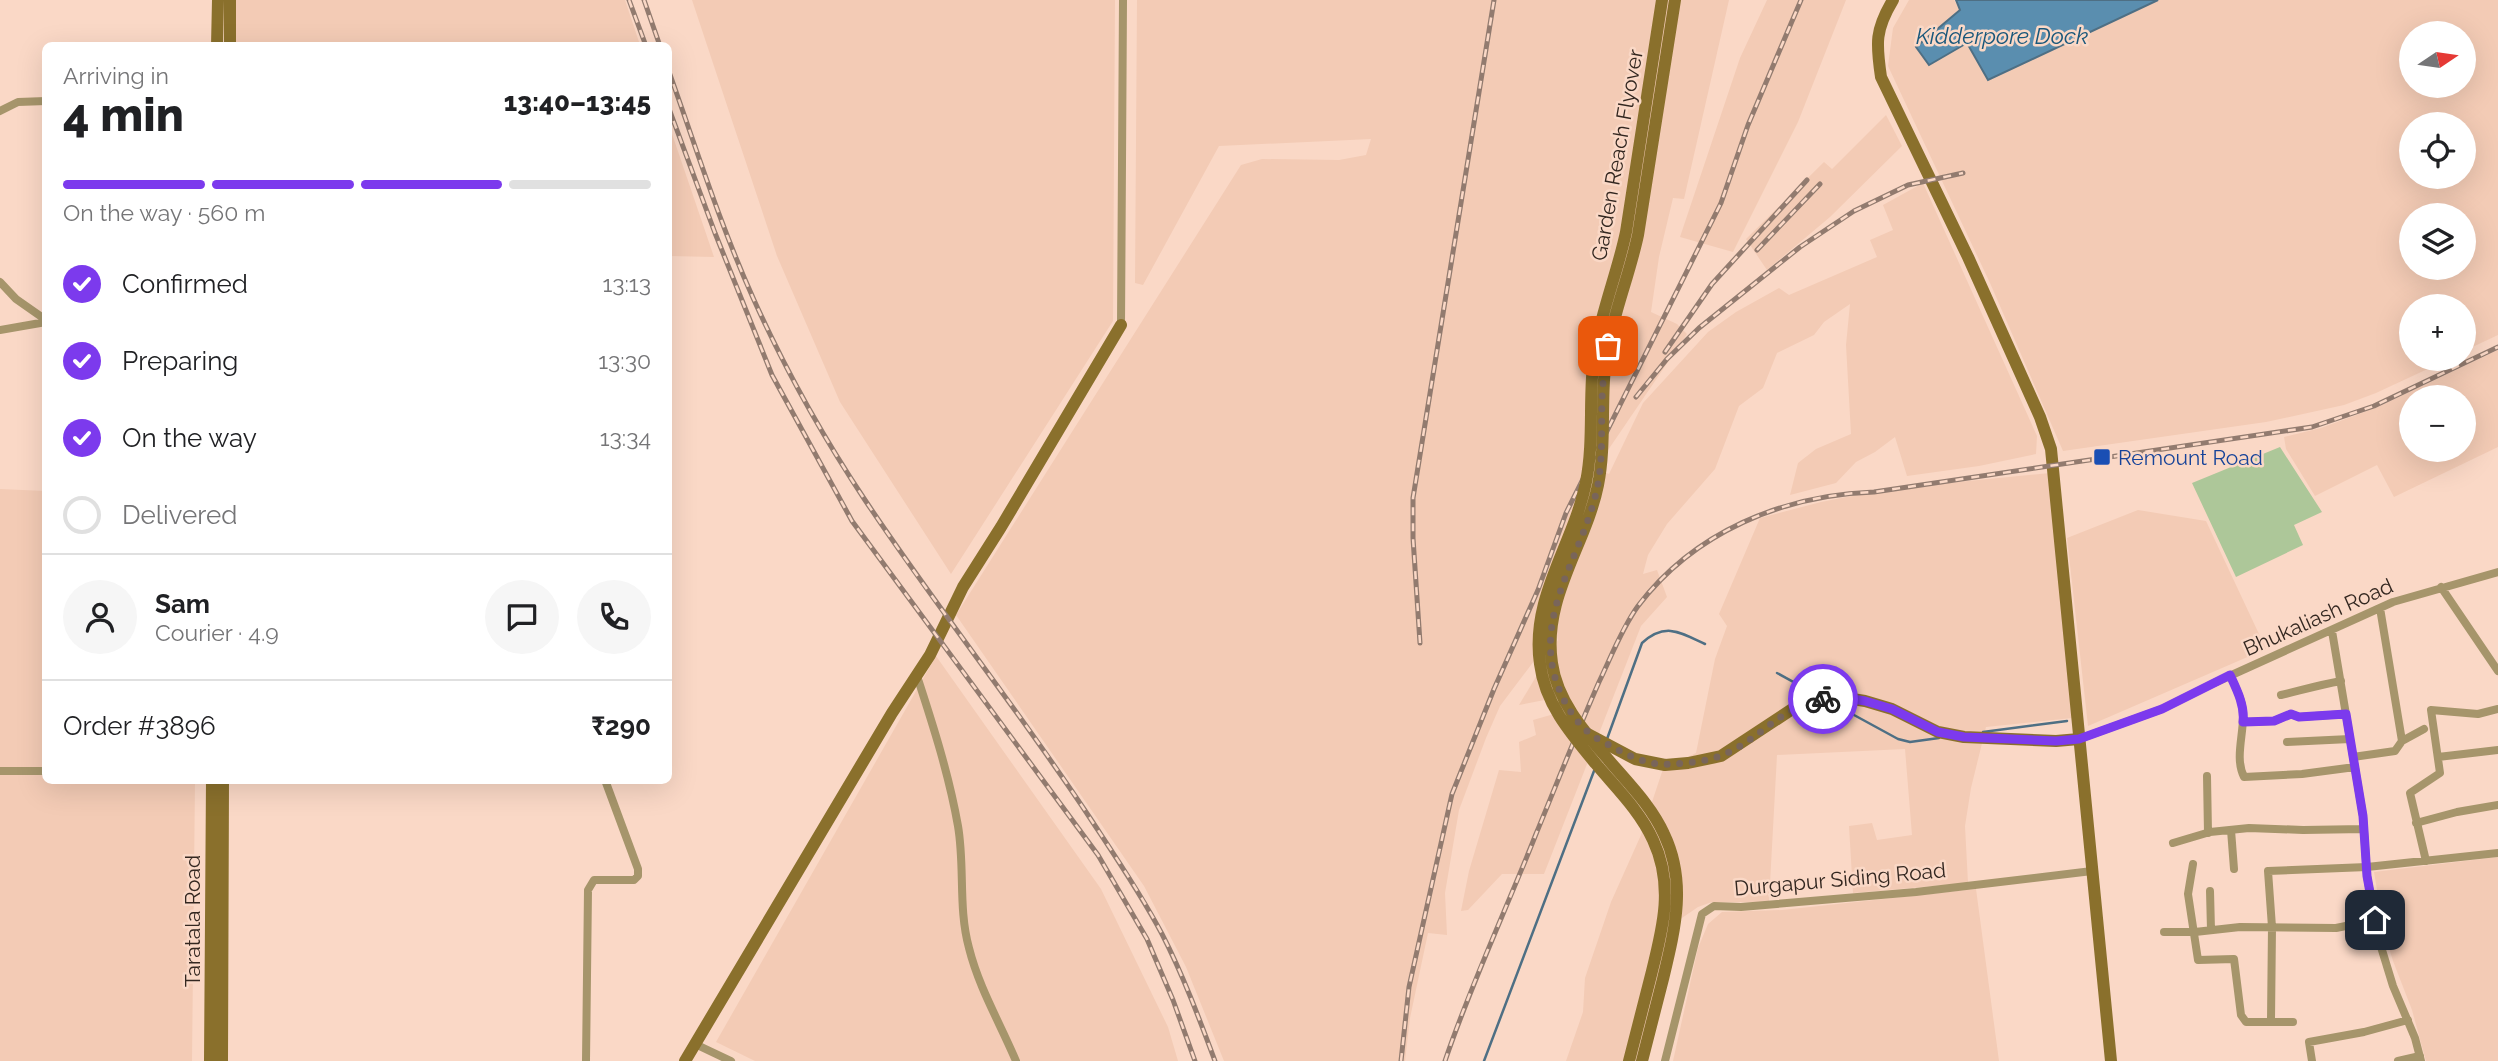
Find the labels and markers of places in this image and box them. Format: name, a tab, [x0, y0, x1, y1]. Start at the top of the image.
pin	[1578, 316, 1638, 376]
place label: Remount Road	[2118, 445, 2263, 470]
marker: Remount Road	[2092, 447, 2112, 467]
pin	[2345, 890, 2405, 950]

